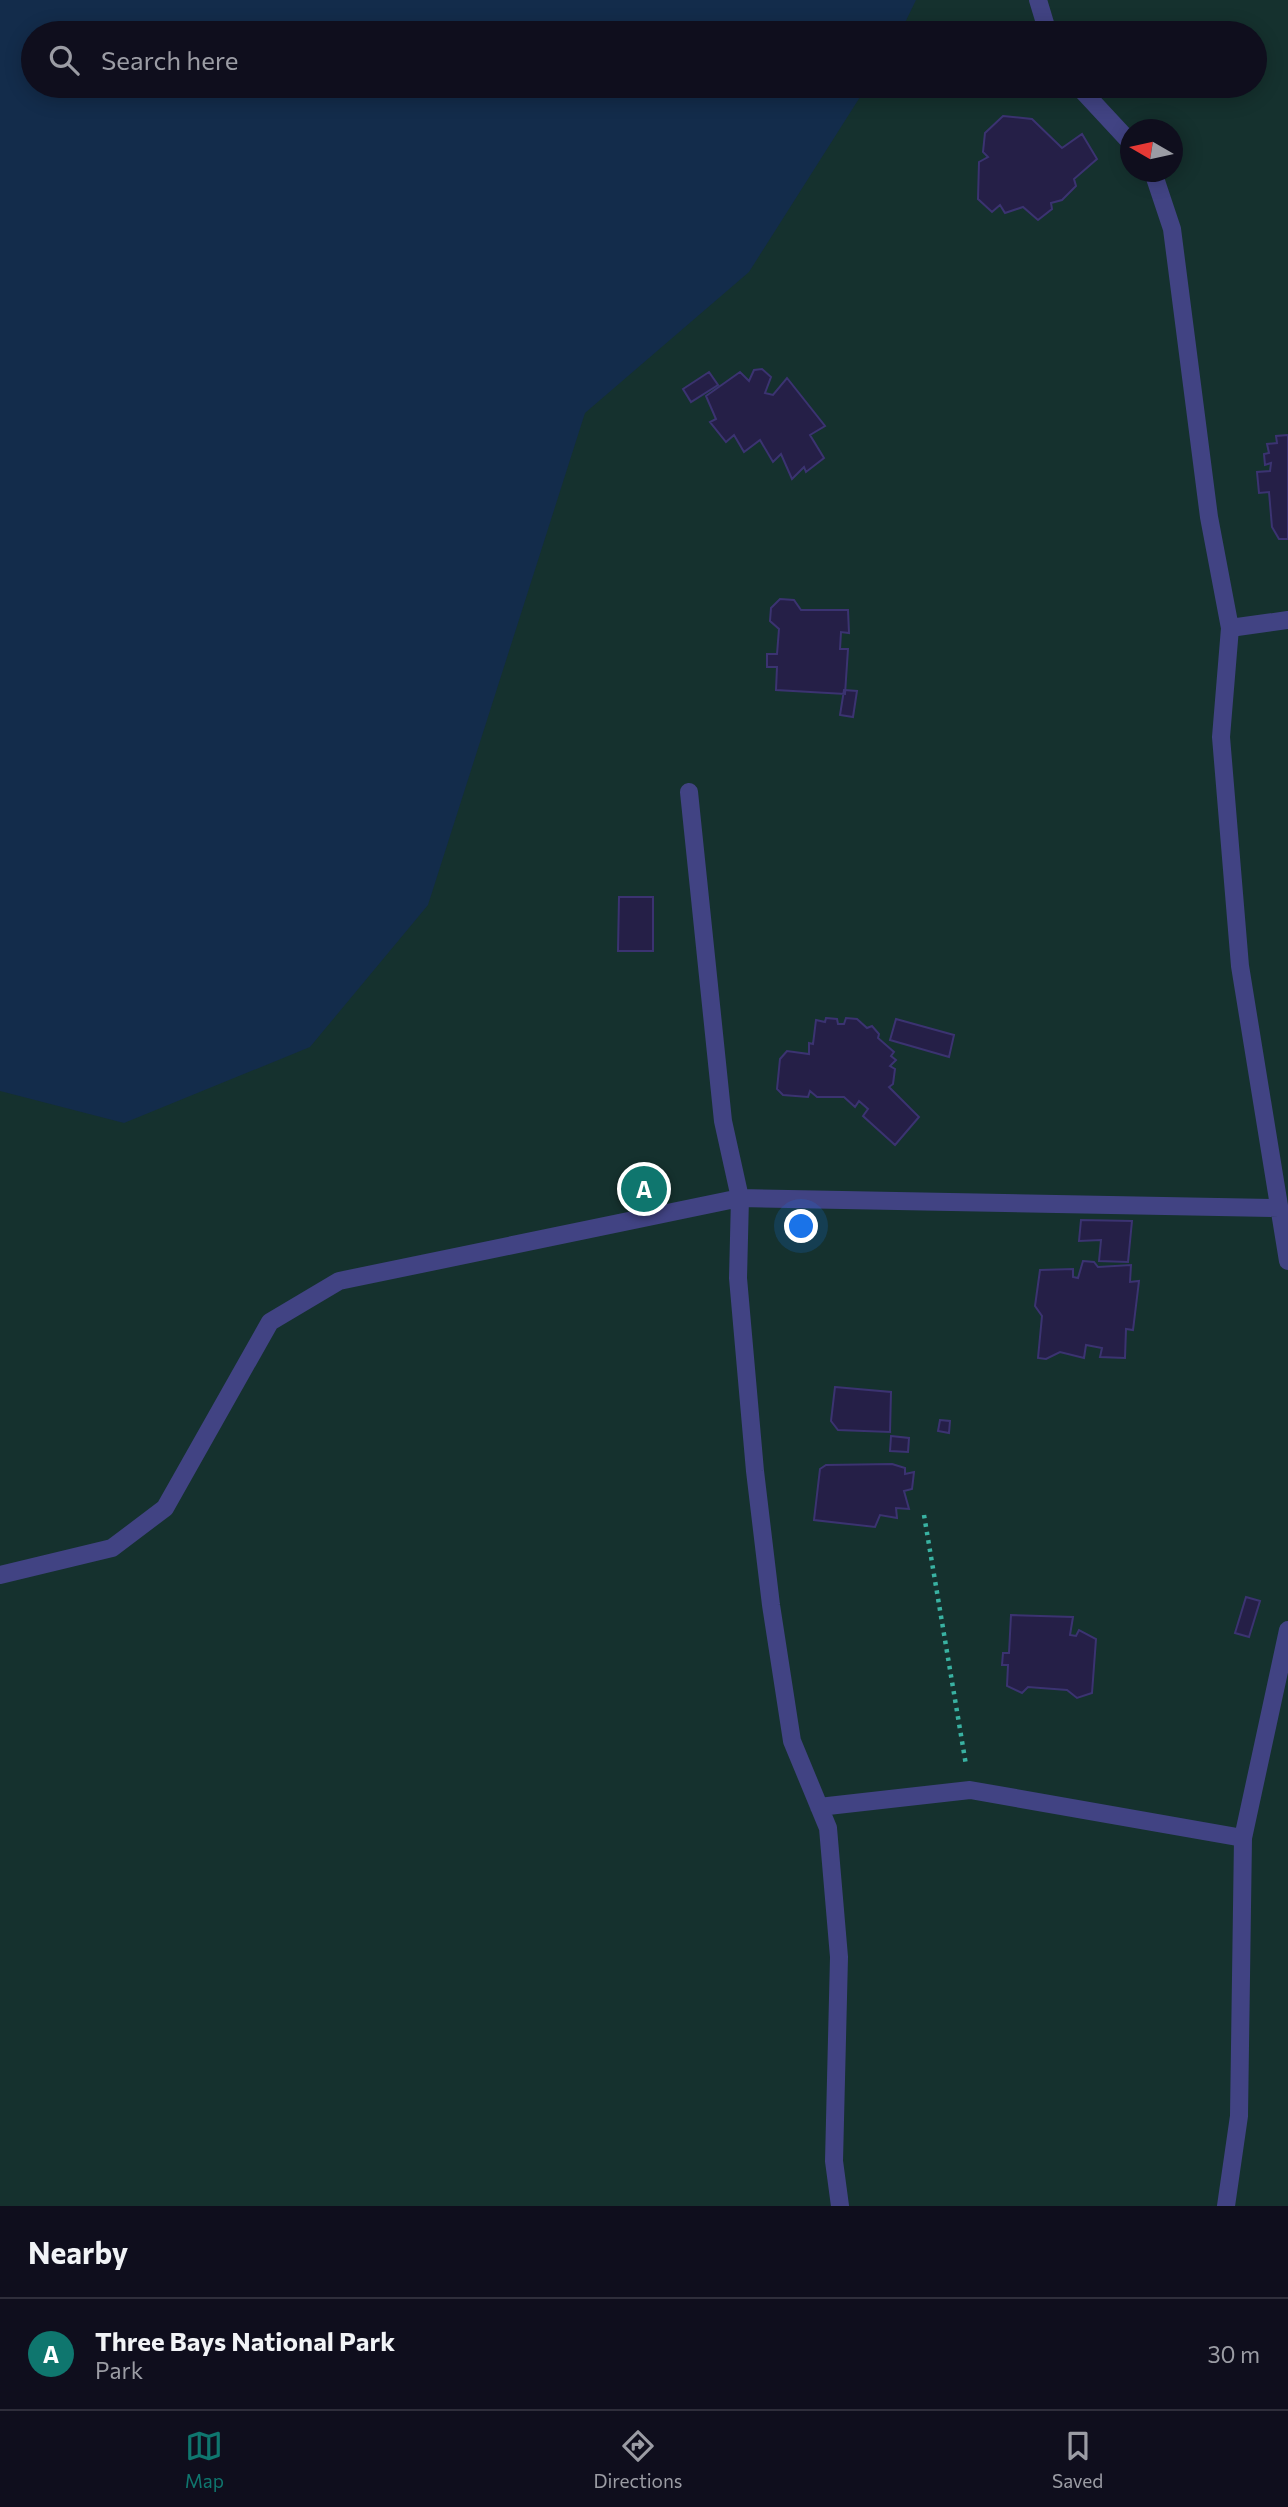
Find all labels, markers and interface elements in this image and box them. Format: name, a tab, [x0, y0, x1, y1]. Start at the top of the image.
search box	[21, 21, 1267, 98]
icon: search	[45, 41, 83, 79]
text: Search here	[101, 44, 239, 75]
north arrow	[1120, 119, 1183, 182]
pin: A	[621, 1163, 667, 1215]
your location	[784, 1209, 818, 1243]
text: Nearby	[28, 2233, 128, 2270]
text: Three Bays National Park	[95, 2325, 395, 2356]
text: A	[43, 2340, 59, 2368]
text: 30 m	[1207, 2340, 1260, 2368]
text: Park	[95, 2356, 143, 2384]
tab: Map	[185, 2427, 224, 2492]
tab: Directions	[593, 2427, 683, 2492]
tab: Saved	[1052, 2427, 1103, 2492]

